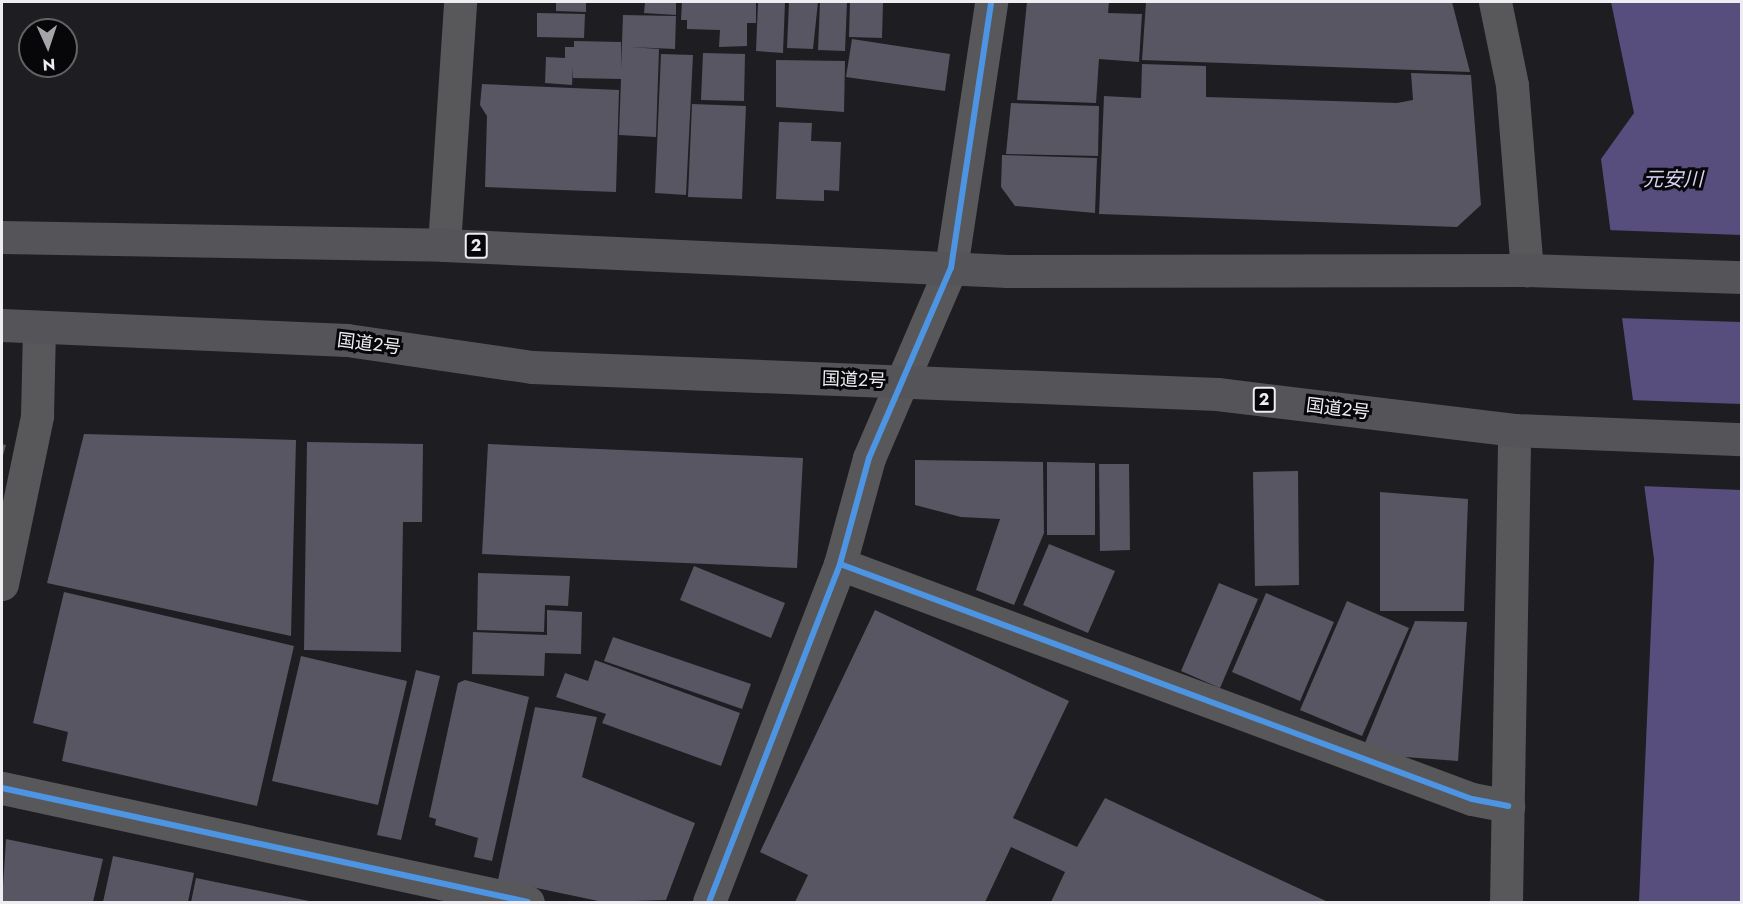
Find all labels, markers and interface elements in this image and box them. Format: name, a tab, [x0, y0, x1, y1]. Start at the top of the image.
north arrow	[18, 18, 78, 78]
text: N	[42, 53, 56, 76]
water label: 元安川	[1643, 167, 1703, 191]
road number: 2	[464, 233, 488, 259]
street label: 国道2号	[336, 329, 402, 359]
street label: 国道2号	[822, 368, 886, 392]
road number: 2	[1252, 387, 1276, 413]
street label: 国道2号	[1305, 394, 1371, 424]

